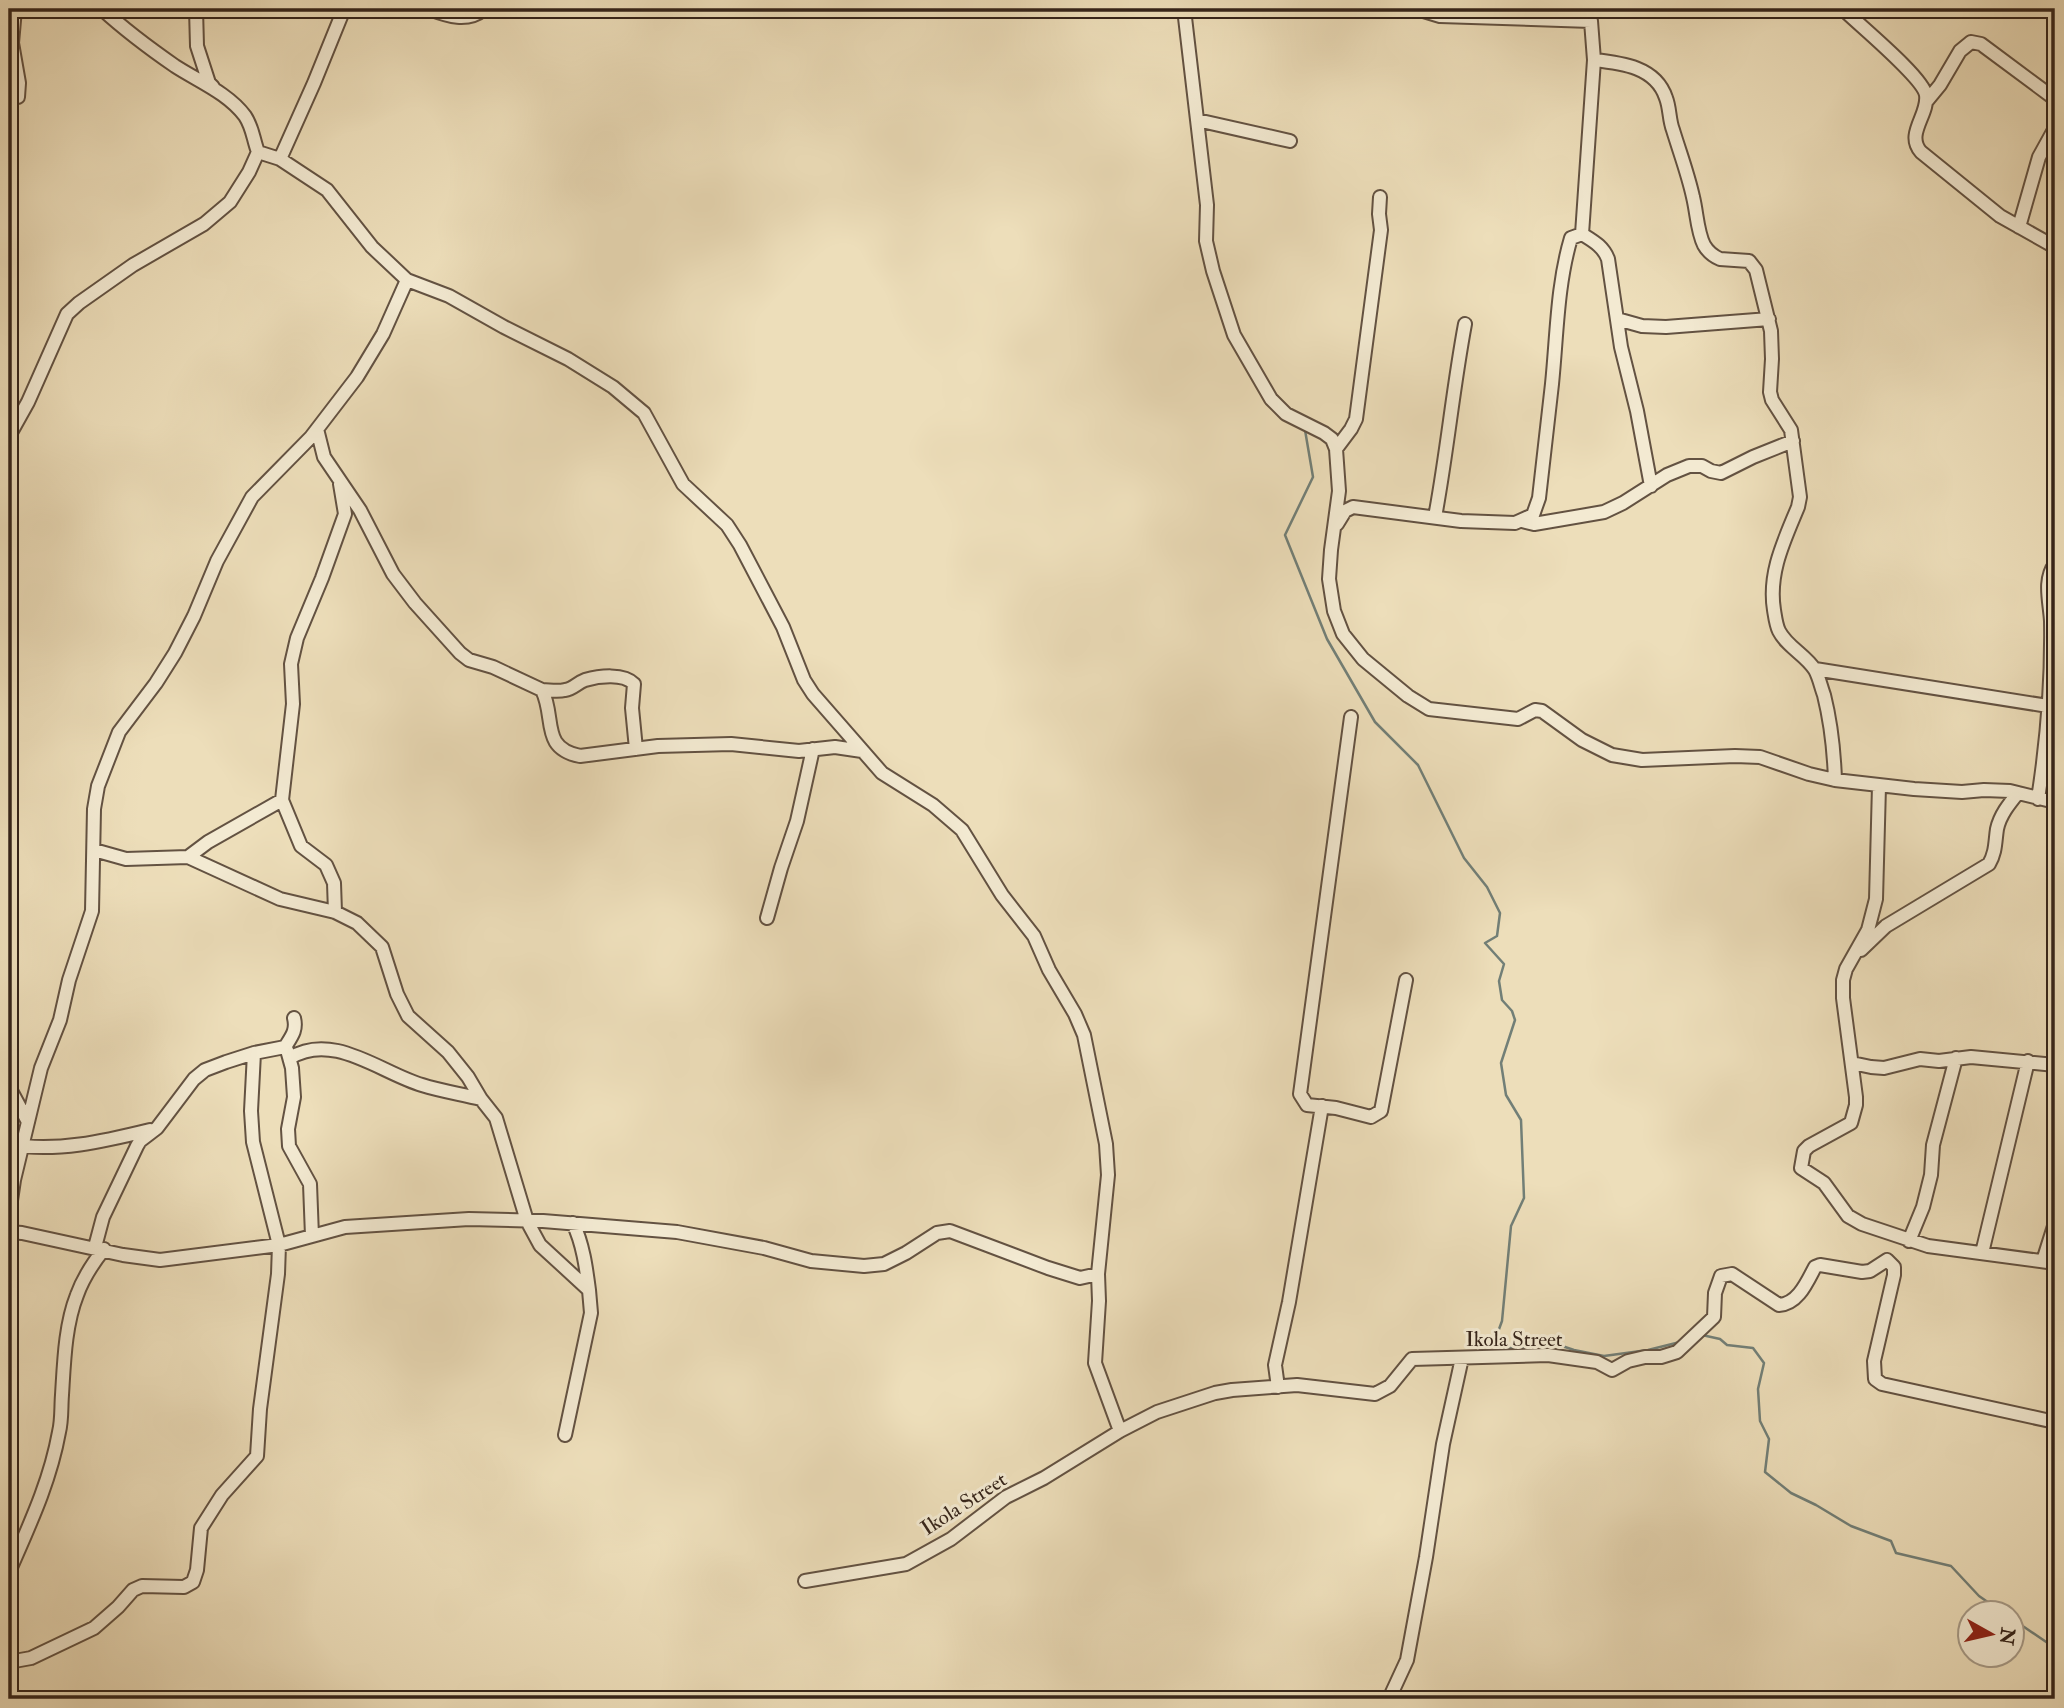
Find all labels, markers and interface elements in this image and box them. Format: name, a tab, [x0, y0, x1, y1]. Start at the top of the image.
street label: Ikola Street	[1465, 1326, 1563, 1353]
street label: Ikola Street	[916, 1466, 1012, 1542]
north arrow	[1955, 1600, 2025, 1670]
text: N	[1994, 1625, 2020, 1647]

